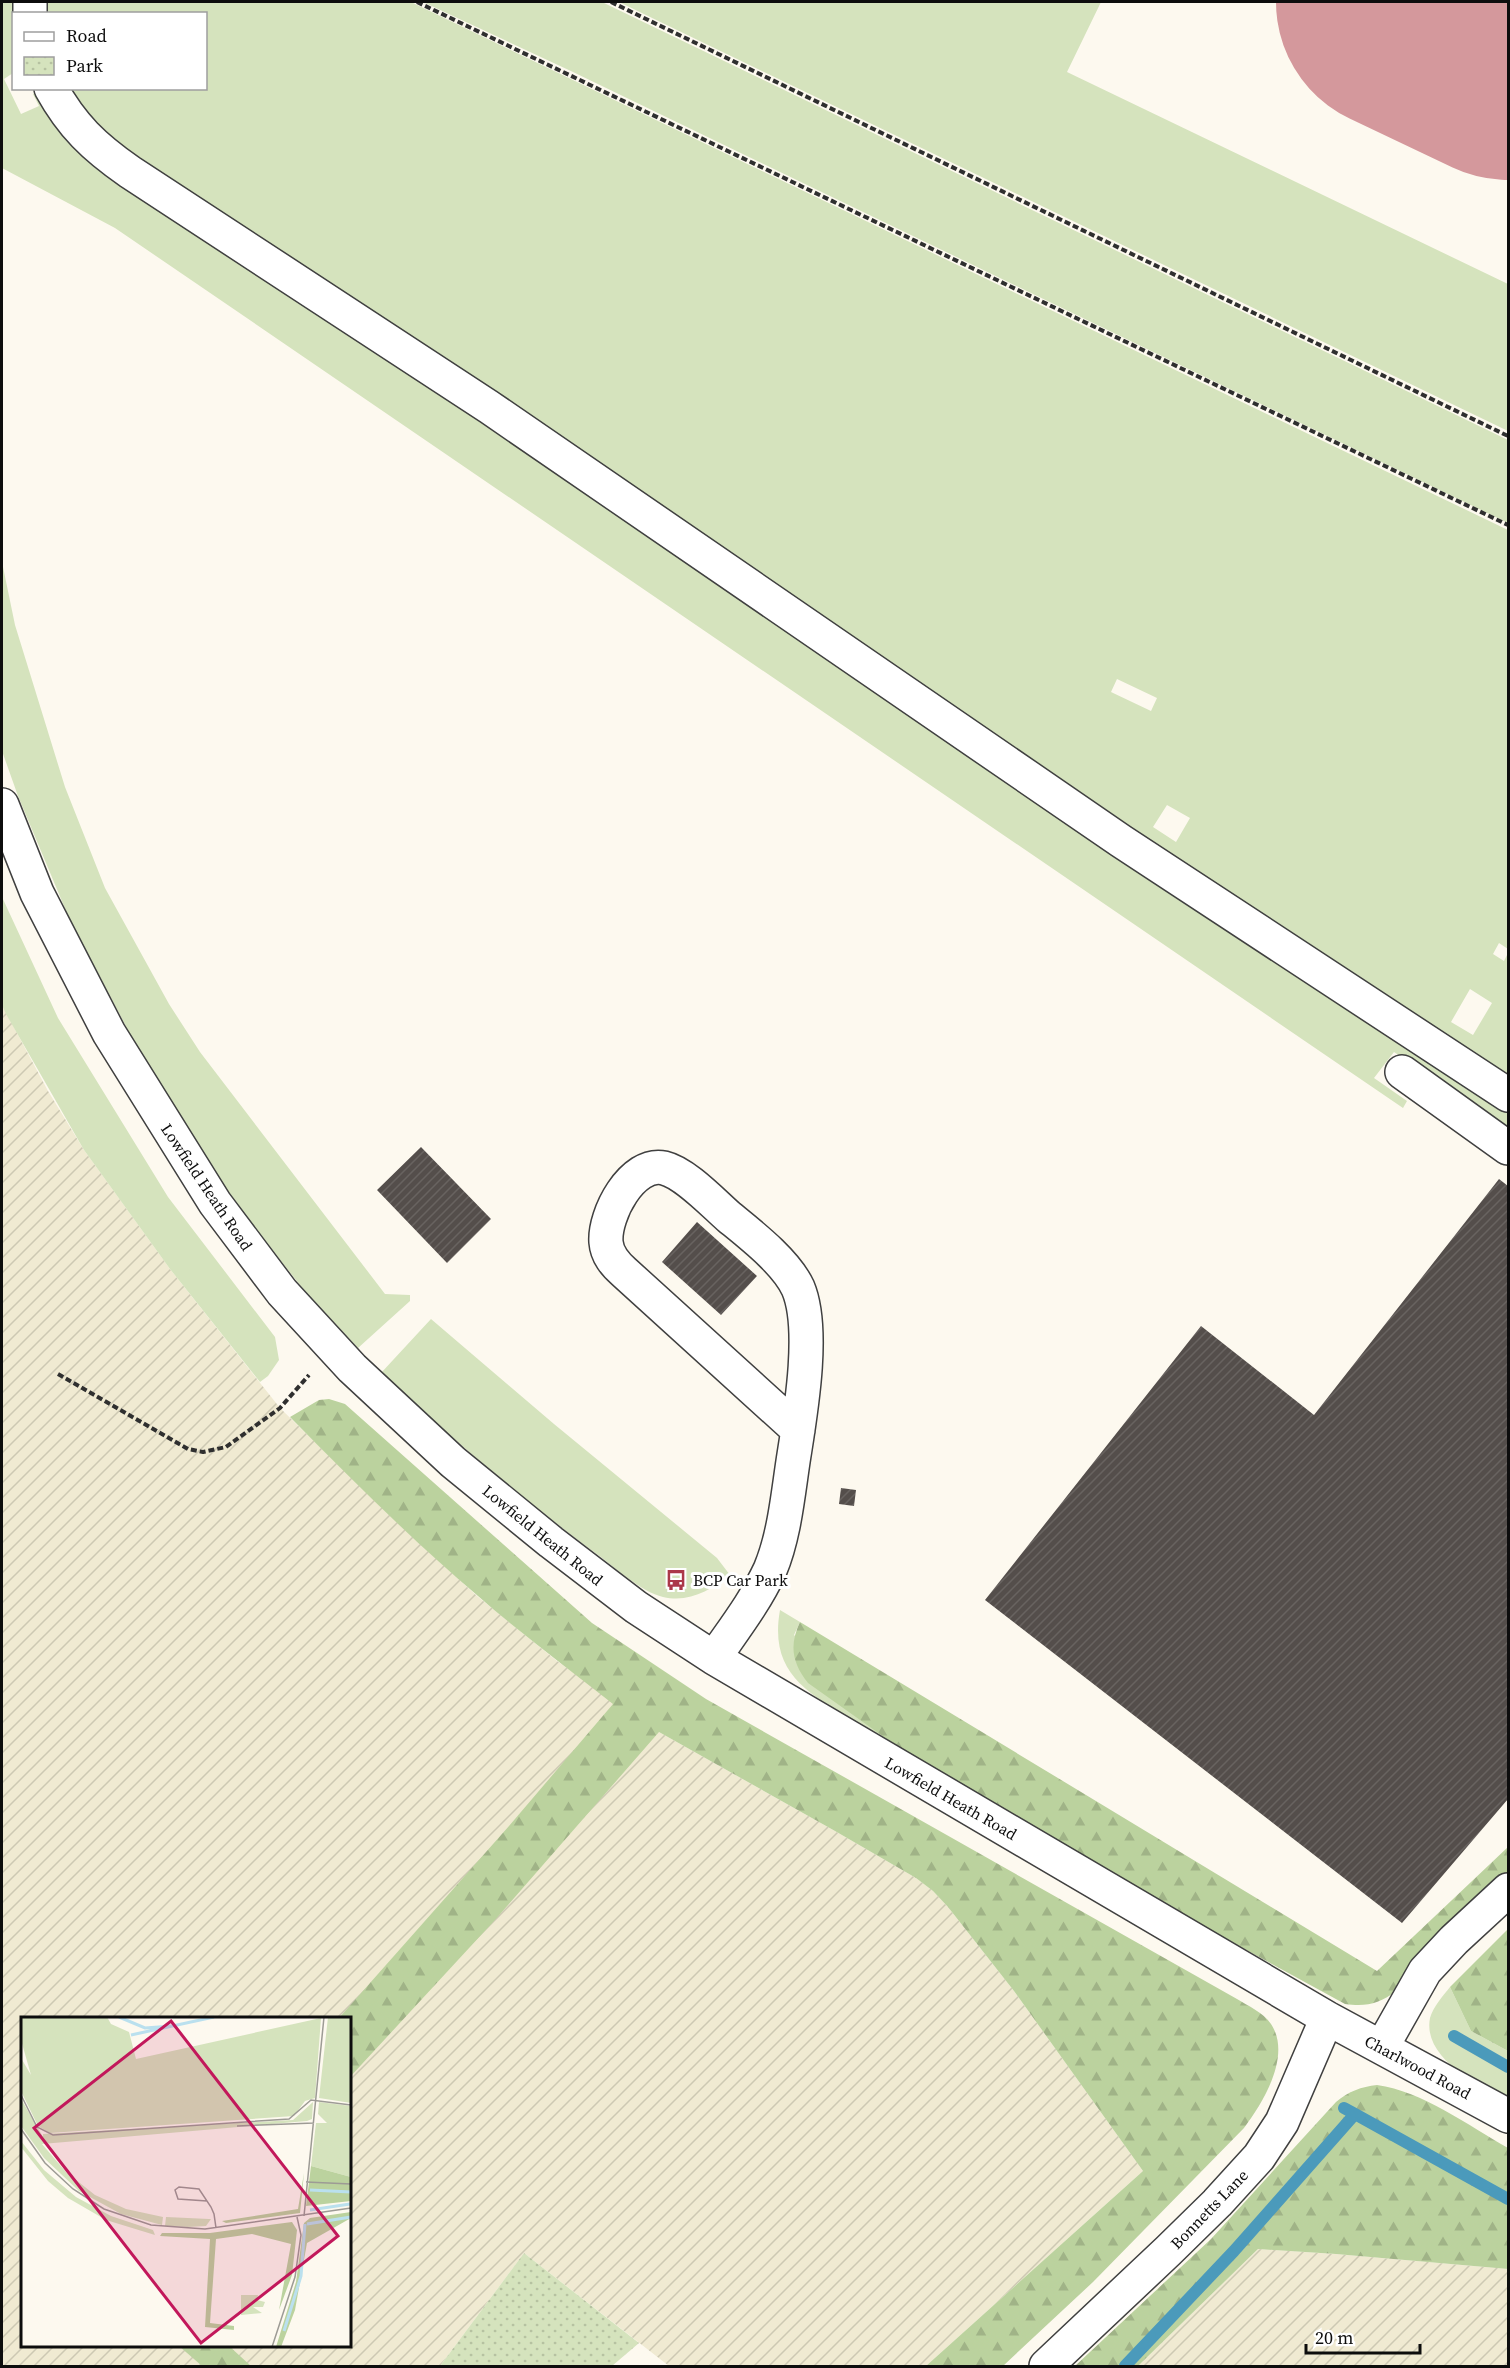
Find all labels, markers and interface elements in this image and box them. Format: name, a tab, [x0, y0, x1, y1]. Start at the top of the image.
legend	[12, 12, 207, 90]
text: Road	[66, 23, 107, 48]
text: Park	[66, 53, 103, 78]
street label: Lowfield Heath Road	[156, 1119, 258, 1255]
street label: Lowfield Heath Road	[478, 1480, 608, 1590]
bus stop icon: BCP Car Park	[664, 1568, 688, 1592]
place label: BCP Car Park	[693, 1569, 788, 1591]
street label: Lowfield Heath Road	[881, 1751, 1021, 1845]
inset map	[21, 2017, 351, 2347]
street label: Charlwood Road	[1361, 2030, 1475, 2104]
street label: Bonnetts Lane	[1165, 2164, 1253, 2254]
scale bar	[1306, 2317, 1420, 2355]
text: 20 m	[1315, 2325, 1353, 2350]

